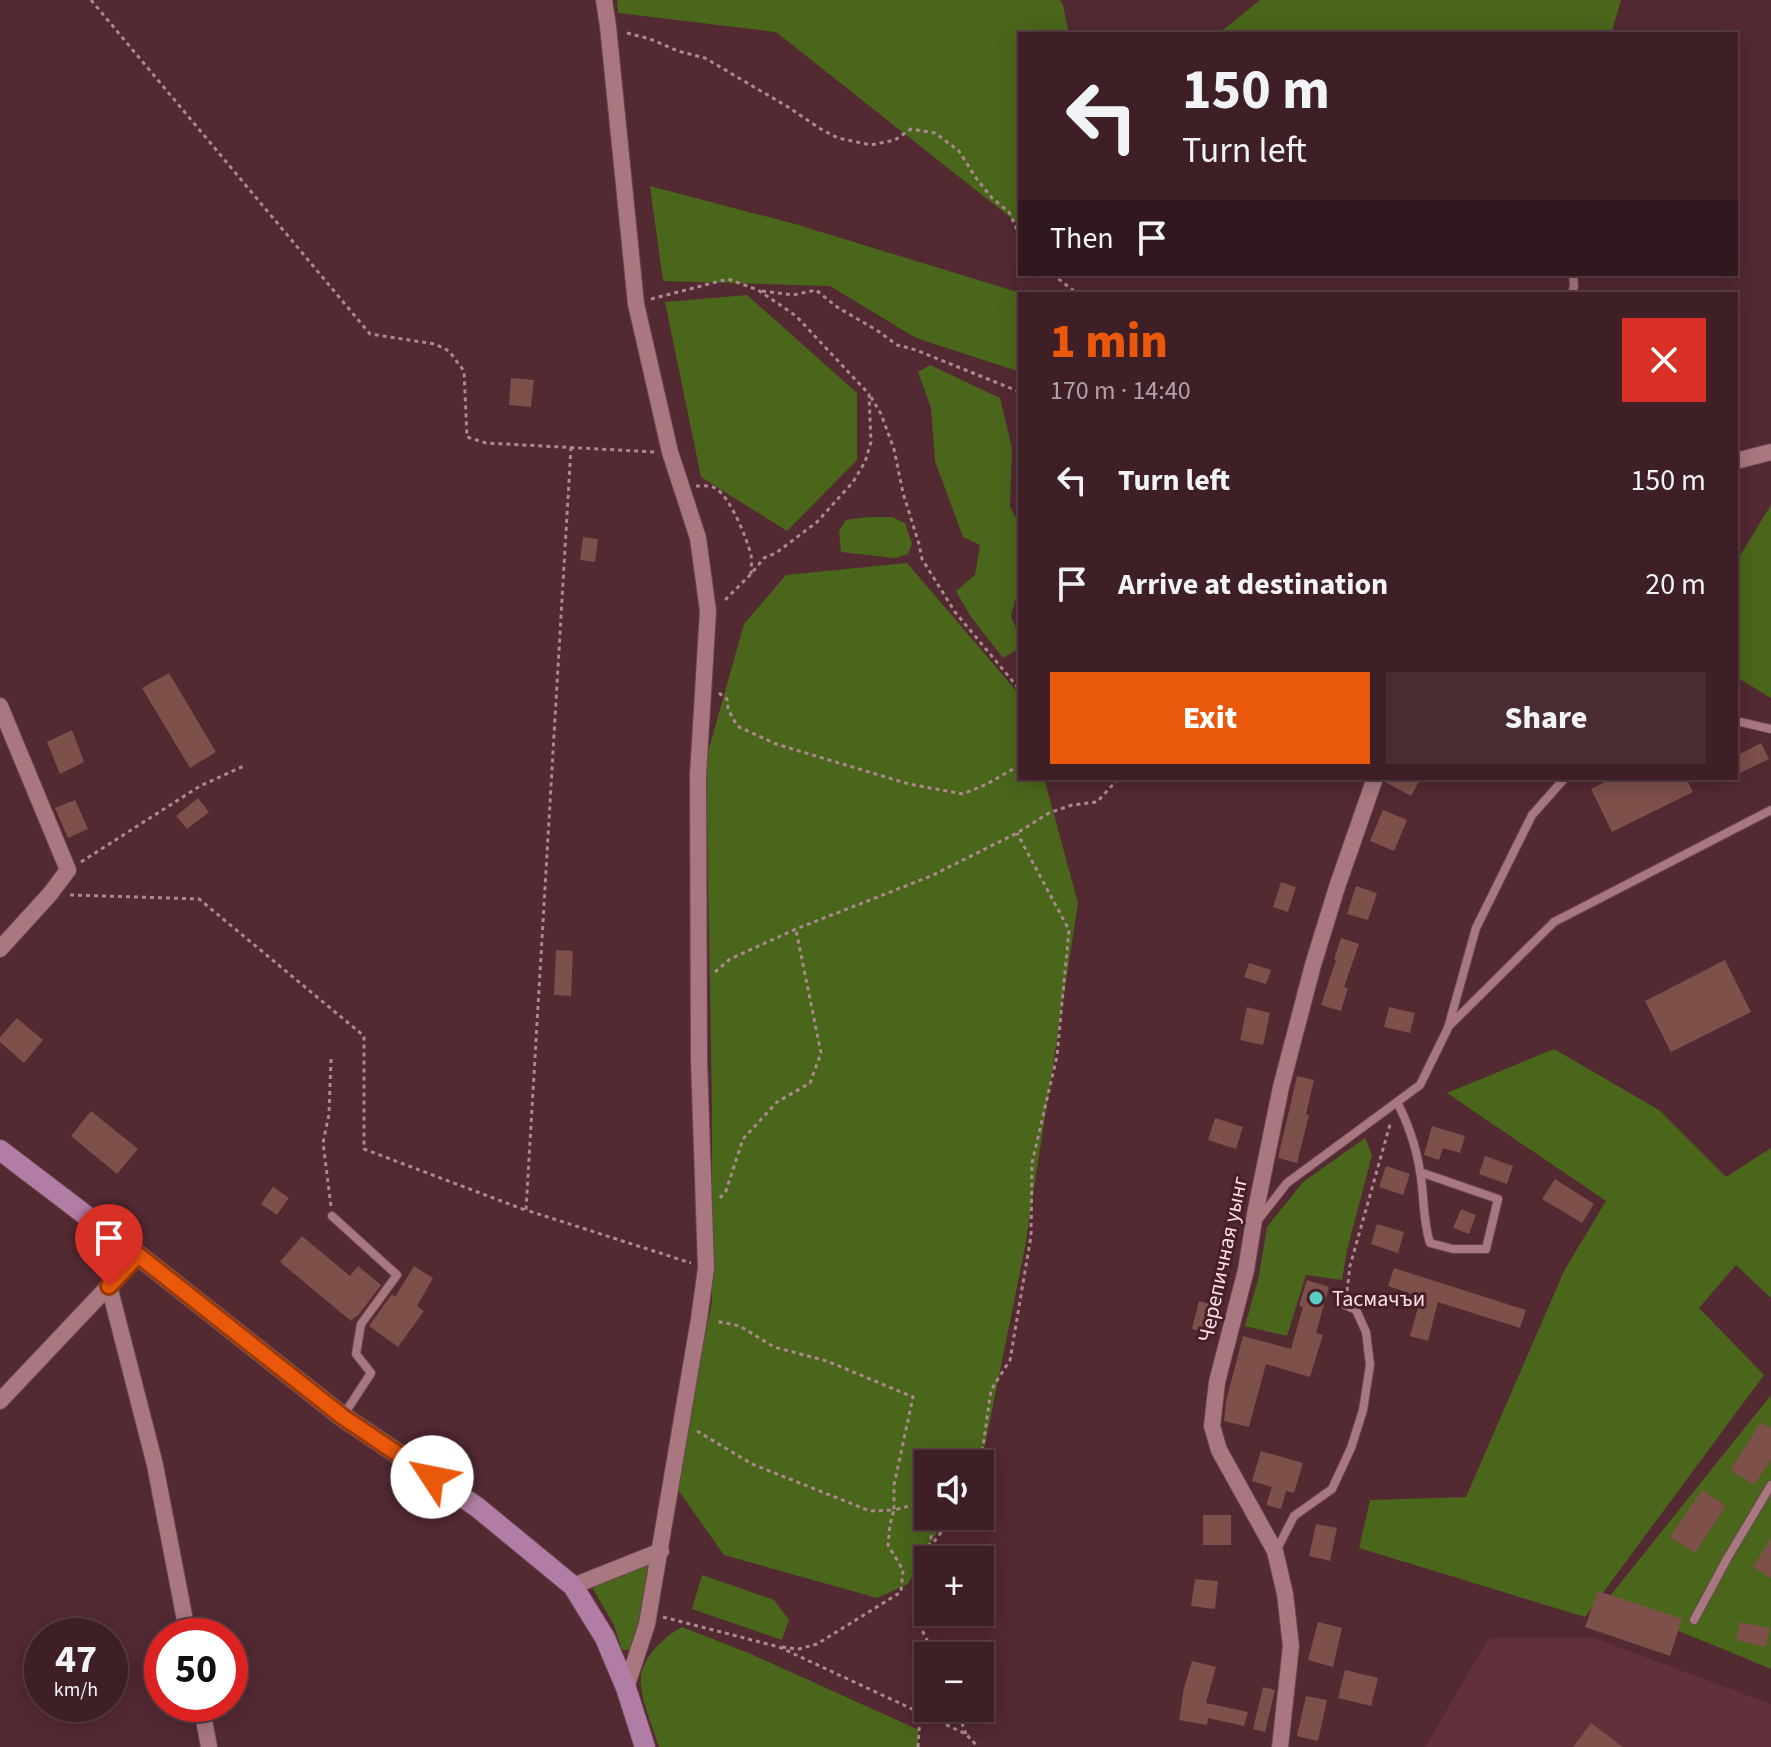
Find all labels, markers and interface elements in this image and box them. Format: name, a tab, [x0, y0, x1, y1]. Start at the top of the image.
text: 150 m	[1182, 51, 1330, 130]
icon: left	[1050, 64, 1154, 168]
text: Turn left	[1182, 125, 1307, 176]
icon: arrive	[1130, 216, 1174, 260]
text: Then	[1050, 217, 1114, 260]
text: 1 min	[1050, 308, 1168, 376]
button: close	[1622, 318, 1706, 402]
text: 170 m · 14:40	[1050, 372, 1191, 409]
icon: left	[1050, 458, 1094, 502]
text: Turn left	[1118, 459, 1230, 502]
text: 150 m	[1630, 459, 1706, 502]
icon: arrive	[1050, 562, 1094, 606]
text: Arrive at destination	[1118, 563, 1388, 606]
text: 20 m	[1645, 563, 1706, 606]
button: Exit	[1050, 672, 1370, 764]
button: Share	[1386, 672, 1706, 764]
street label: Черепичная уынг	[1190, 1173, 1256, 1345]
pin	[75, 1204, 143, 1286]
icon: arrive	[87, 1216, 131, 1260]
place label: Тасмачъи	[1332, 1283, 1425, 1315]
marker: Тасмачъи	[1307, 1289, 1325, 1307]
position arrow	[390, 1435, 474, 1519]
map controls	[914, 1450, 994, 1722]
button: sound	[914, 1450, 994, 1530]
button: +	[914, 1546, 994, 1626]
speed limit sign: 50	[144, 1618, 248, 1722]
text: 47	[55, 1631, 97, 1688]
button: −	[914, 1642, 994, 1722]
text: km/h	[54, 1676, 98, 1704]

